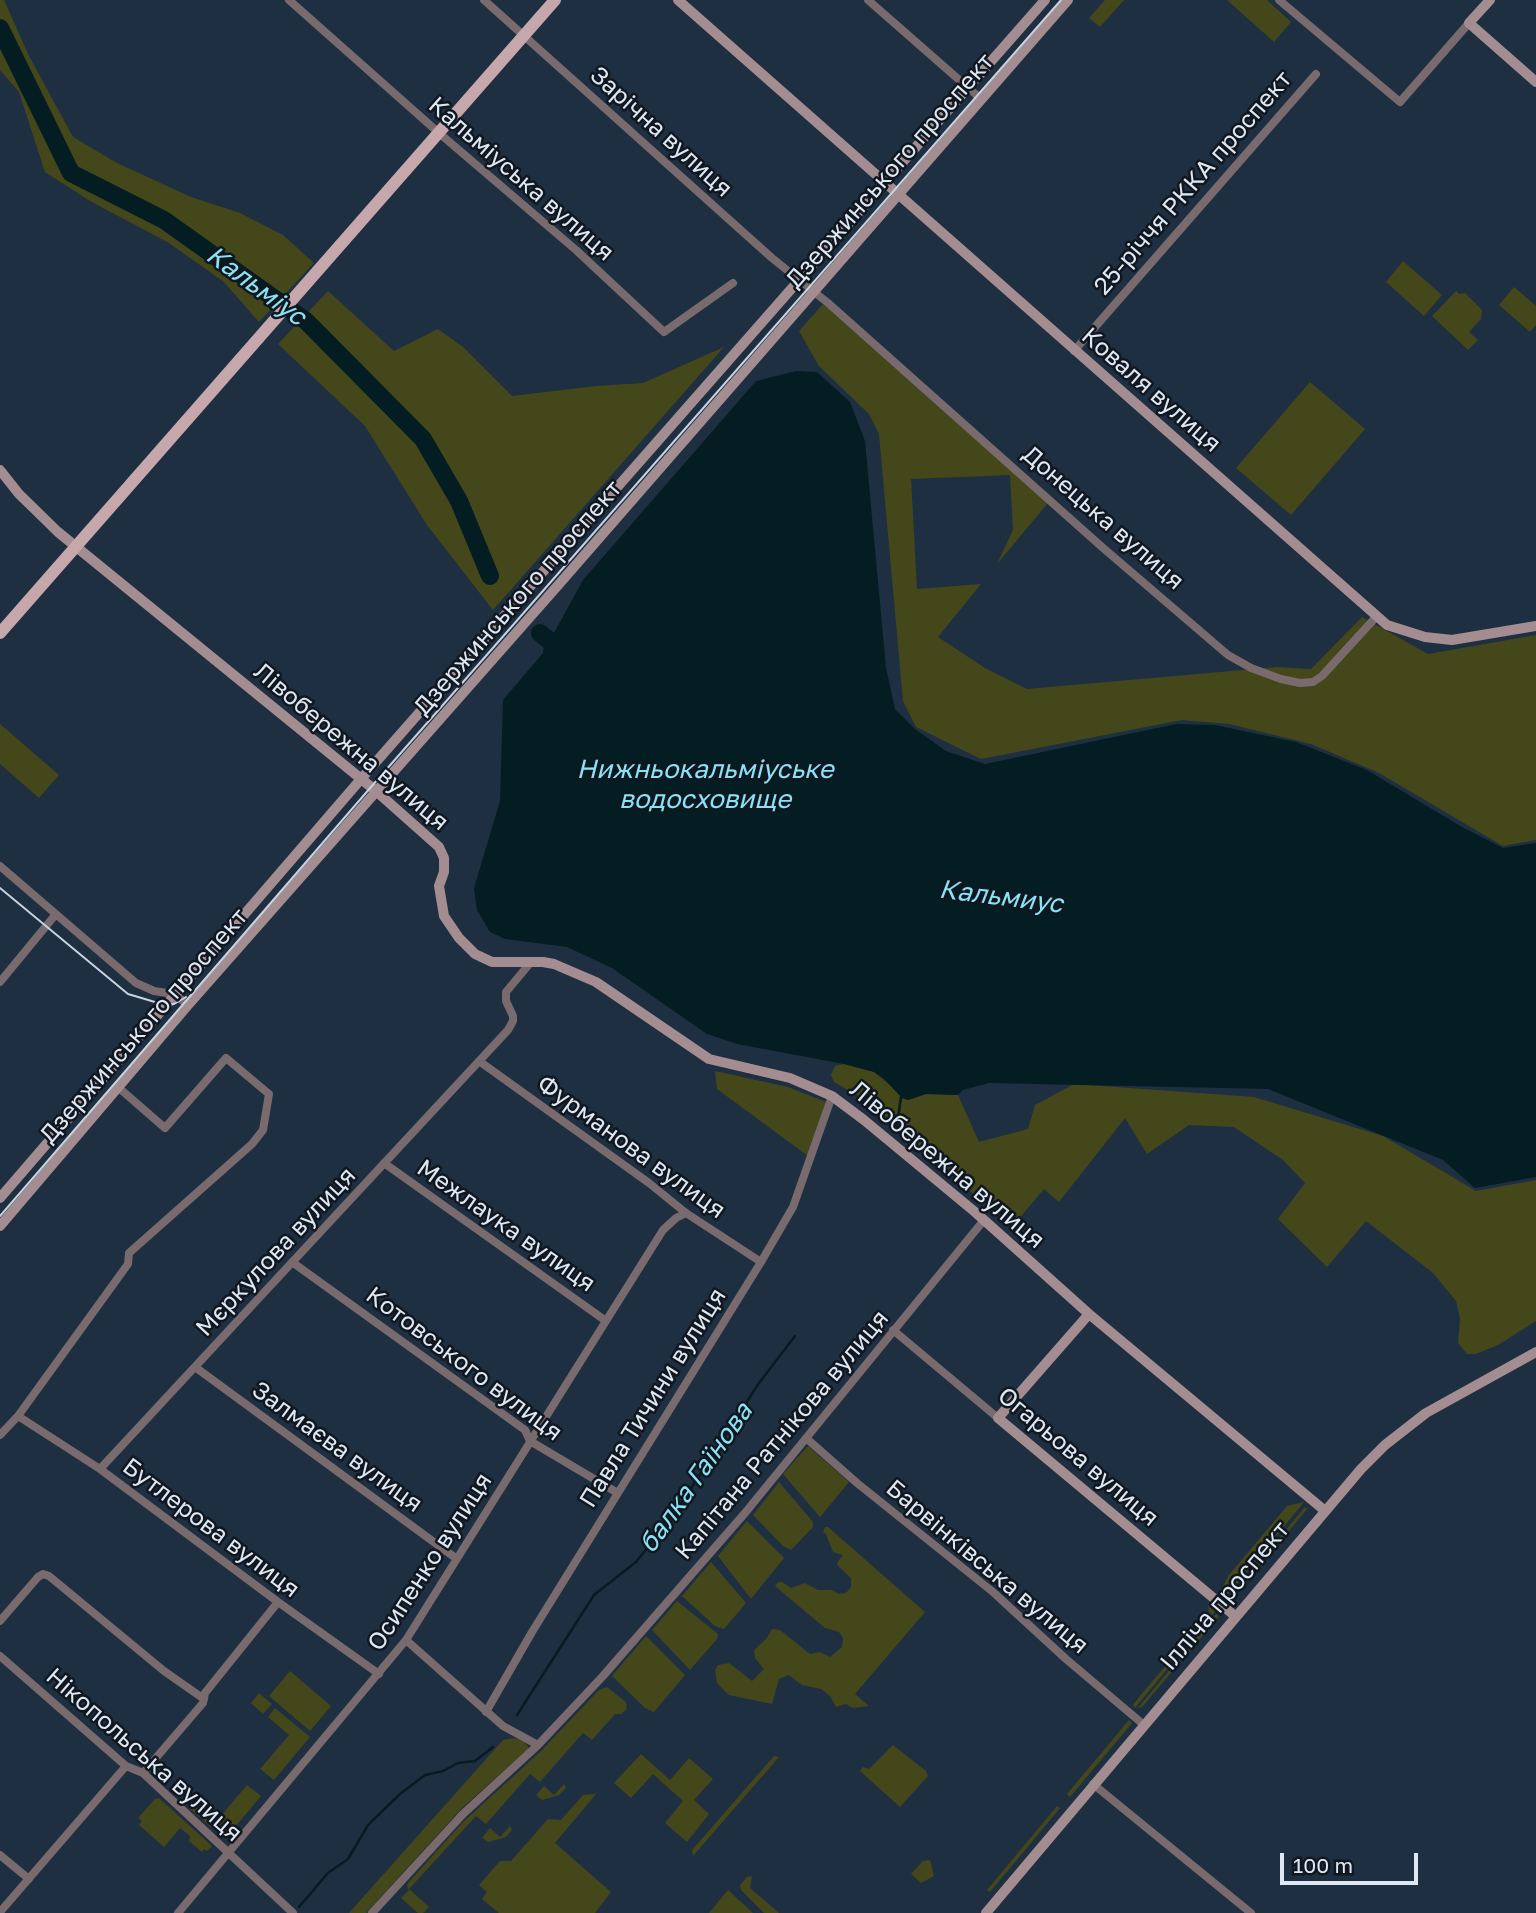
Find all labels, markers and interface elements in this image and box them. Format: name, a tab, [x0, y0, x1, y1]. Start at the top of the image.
street label: Дзержинського проспект	[780, 48, 1000, 294]
street label: Зарічна вулиця	[584, 61, 738, 203]
street label: 25-річчя РККА проспект	[1088, 65, 1298, 301]
street label: Кальміуська вулиця	[423, 91, 619, 267]
water label: Кальміус	[200, 239, 312, 333]
street label: Коваля вулиця	[1075, 322, 1227, 458]
street label: Донецька вулиця	[1016, 440, 1190, 596]
street label: Дзержинського проспект	[408, 475, 628, 721]
street label: Лівобережна вулиця	[248, 657, 454, 837]
water label: Нижньокальміуське водосховище	[576, 754, 834, 816]
water label: Кальмиус	[937, 874, 1065, 920]
street label: Дзержинського проспект	[34, 903, 254, 1149]
street label: Фурманова вулиця	[531, 1069, 731, 1225]
street label: Лівобережна вулиця	[844, 1075, 1050, 1255]
street label: Межлаука вулиця	[411, 1154, 601, 1298]
street label: Мєркулова вулиця	[190, 1162, 362, 1342]
street label: Котовського вулиця	[360, 1281, 568, 1447]
street label: Павла Тичини вулиця	[574, 1283, 732, 1513]
street label: Капітана Ратнікова вулиця	[669, 1305, 895, 1565]
street label: Залмаєва вулиця	[246, 1376, 428, 1518]
street label: Огарьова вулиця	[992, 1382, 1164, 1532]
water label: балка Гаїнова	[633, 1397, 759, 1559]
street label: Бутлерова вулиця	[117, 1452, 305, 1604]
street label: Осипенко вулиця	[362, 1468, 498, 1656]
street label: Барвінківська вулиця	[880, 1474, 1094, 1660]
street label: Ілліча проспект	[1154, 1516, 1296, 1676]
street label: Нікопольська вулиця	[40, 1662, 248, 1848]
scale bar	[1284, 1840, 1422, 1884]
text: 100 m	[1293, 1852, 1353, 1878]

